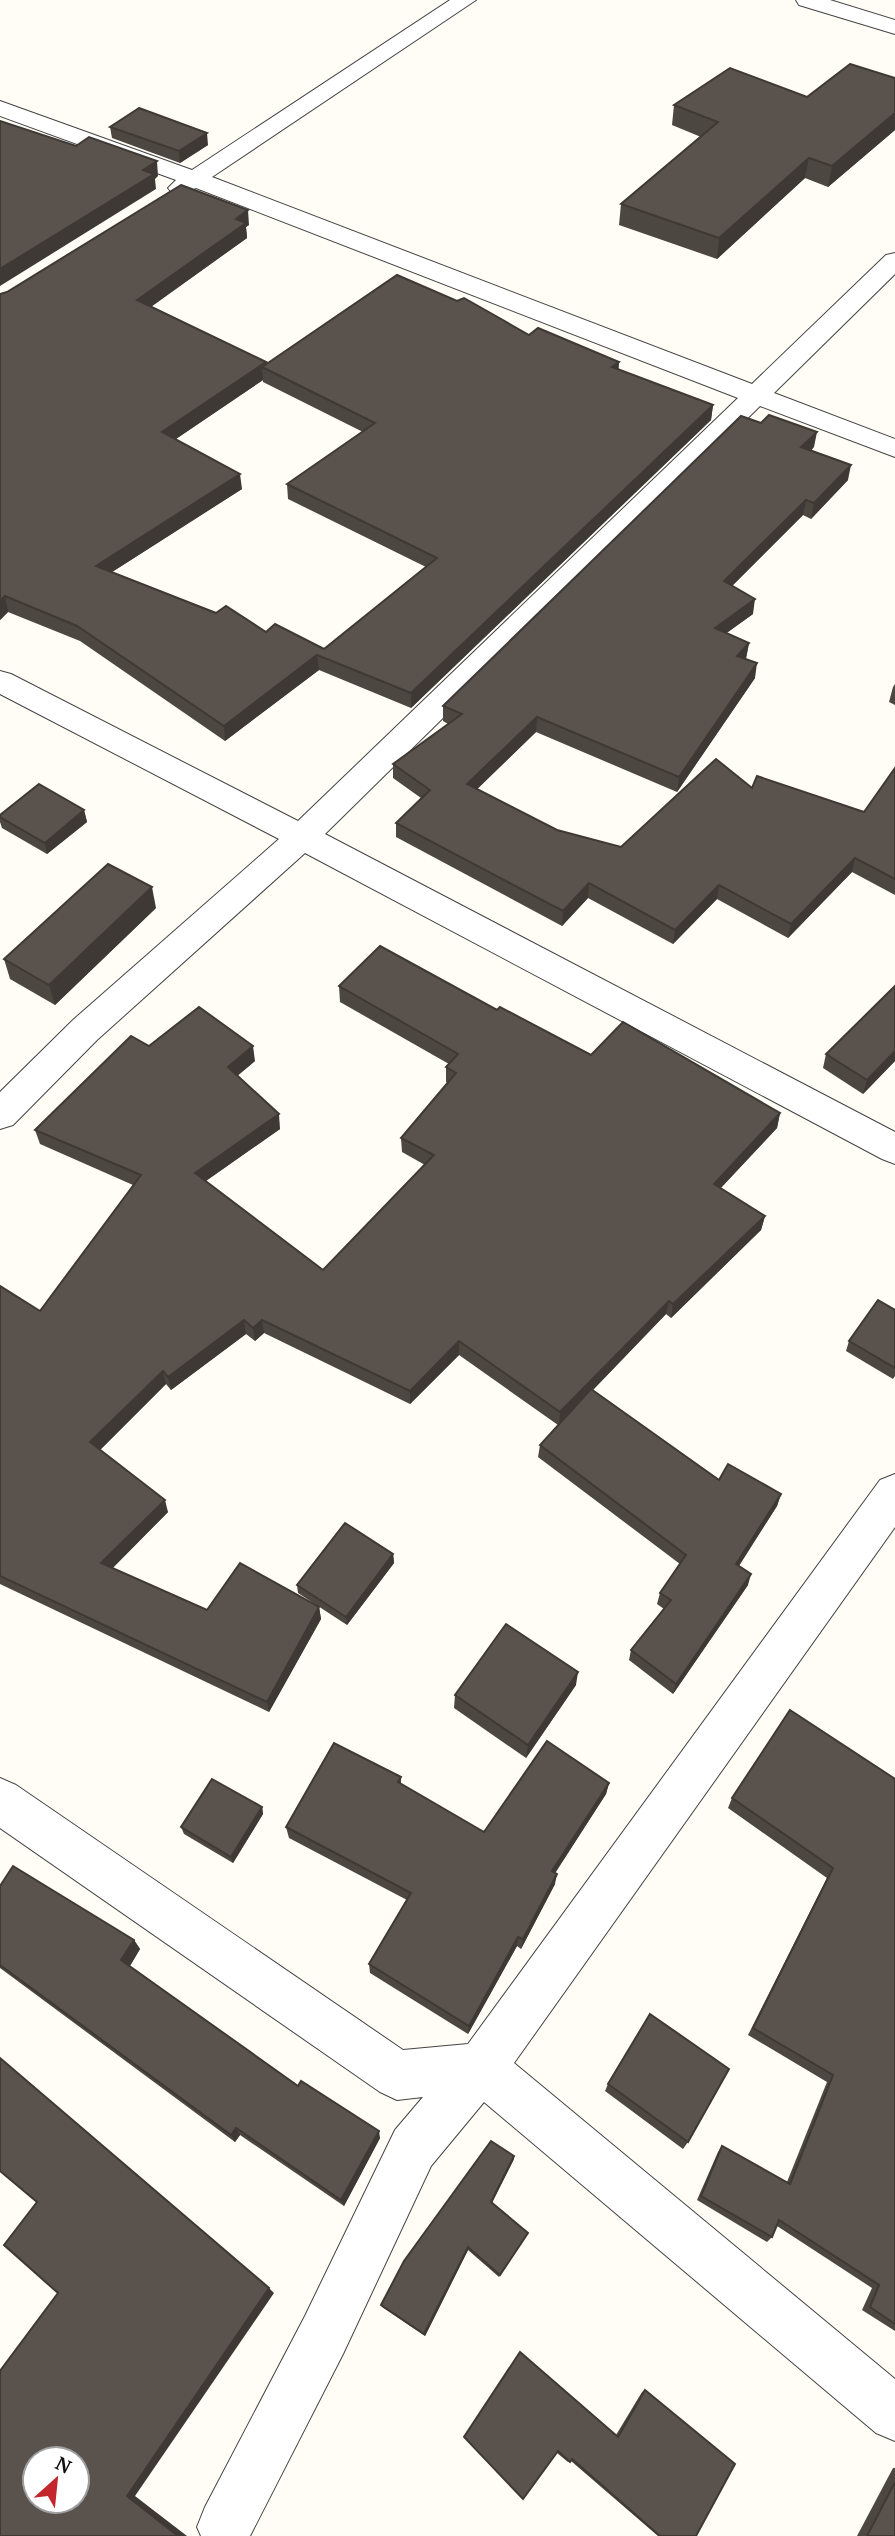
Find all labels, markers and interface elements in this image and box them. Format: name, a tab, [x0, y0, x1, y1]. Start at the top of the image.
north arrow	[21, 2445, 91, 2515]
text: N	[52, 2450, 77, 2479]

